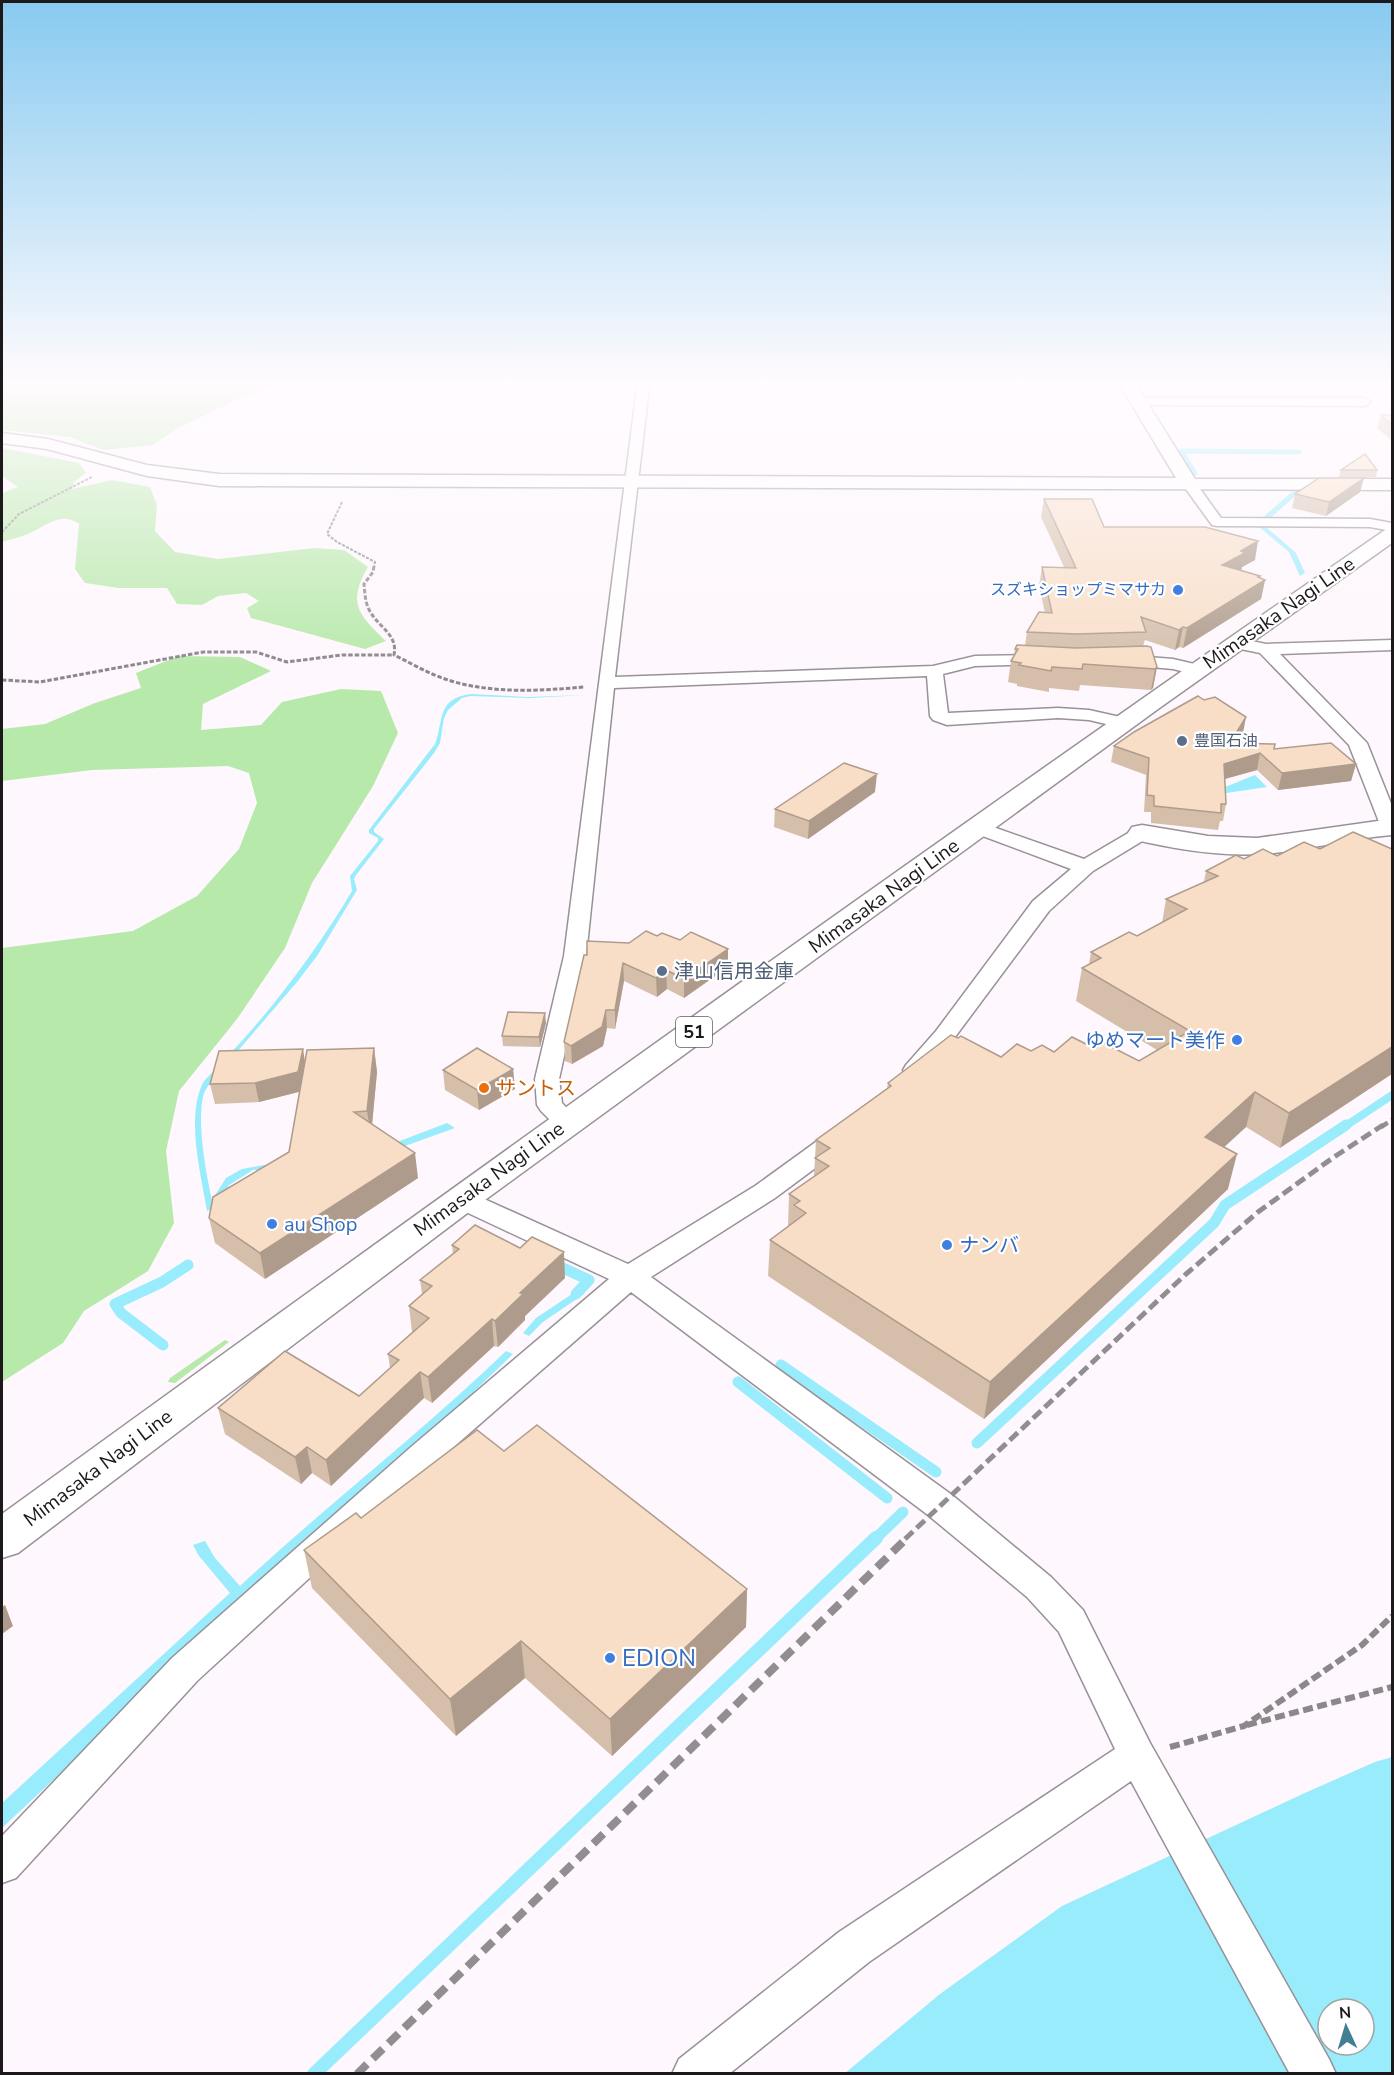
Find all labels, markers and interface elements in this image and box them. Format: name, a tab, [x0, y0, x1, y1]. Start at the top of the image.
street label: Mimasaka Nagi Line	[1198, 550, 1360, 676]
place label: スズキショップミマサカ	[990, 579, 1166, 601]
marker: スズキショップミマサカ	[1171, 583, 1185, 597]
place label: 豊国石油	[1194, 730, 1258, 752]
marker: 豊国石油	[1175, 734, 1189, 748]
street label: Mimasaka Nagi Line	[803, 832, 965, 960]
place label: 津山信用金庫	[674, 958, 794, 985]
marker: 津山信用金庫	[655, 964, 669, 978]
road number: 51	[676, 1017, 712, 1047]
place label: ゆめマート美作	[1085, 1027, 1225, 1054]
marker: ゆめマート美作	[1230, 1033, 1244, 1047]
place label: サントス	[496, 1075, 576, 1102]
marker: サントス	[477, 1081, 491, 1095]
street label: Mimasaka Nagi Line	[408, 1115, 570, 1243]
place label: au Shop	[284, 1211, 357, 1238]
marker: au Shop	[265, 1217, 279, 1231]
place label: ナンバ	[959, 1232, 1019, 1259]
marker: ナンバ	[940, 1238, 954, 1252]
street label: Mimasaka Nagi Line	[18, 1403, 178, 1533]
place label: EDION	[622, 1642, 696, 1674]
marker: EDION	[603, 1651, 617, 1665]
north arrow	[1316, 1997, 1376, 2057]
text: N	[1338, 2002, 1352, 2024]

